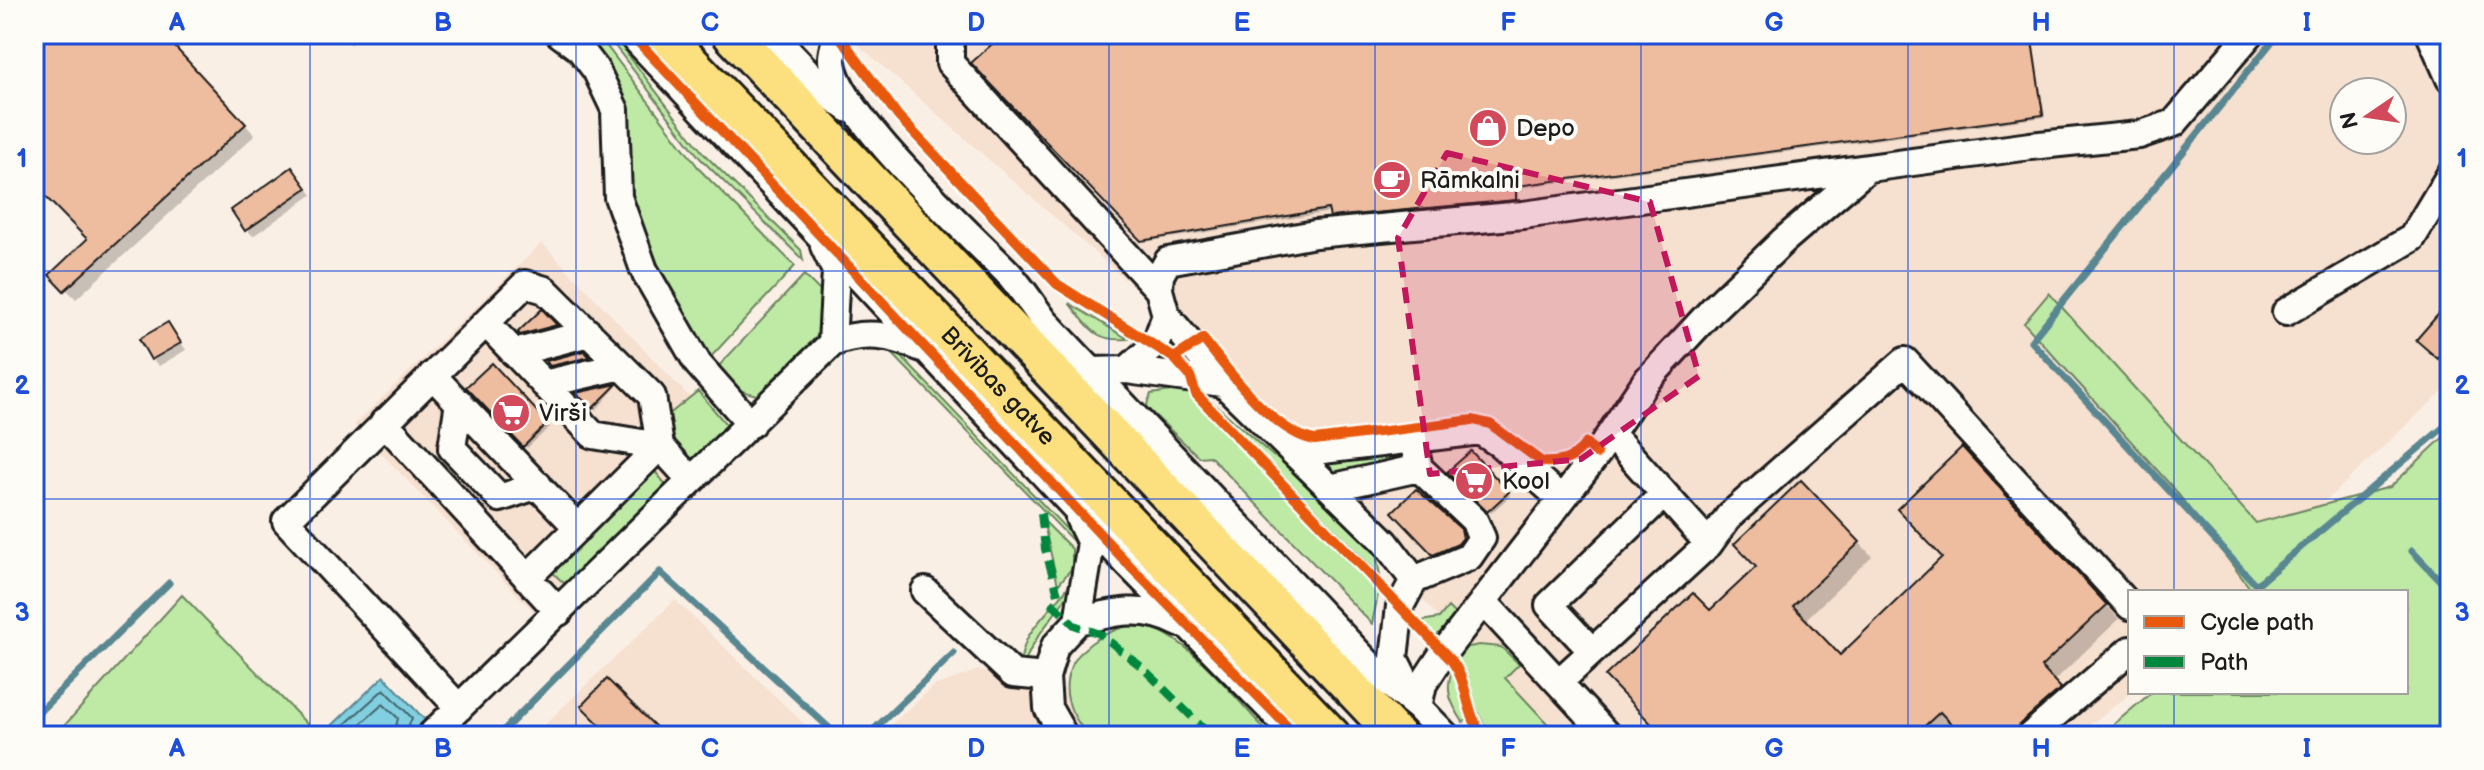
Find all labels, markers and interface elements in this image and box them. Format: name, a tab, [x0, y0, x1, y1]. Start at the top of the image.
text: A	[168, 8, 185, 39]
text: B	[434, 8, 452, 39]
text: C	[701, 8, 719, 39]
text: D	[967, 8, 985, 39]
text: E	[1234, 8, 1251, 39]
text: F	[1500, 8, 1516, 39]
text: G	[1764, 8, 1784, 39]
text: H	[2031, 8, 2051, 39]
text: I	[2303, 8, 2311, 39]
north arrow	[2328, 76, 2408, 156]
shop icon: Depo	[1467, 107, 1509, 149]
text: N	[2335, 109, 2365, 131]
place label: Depo	[1516, 114, 1575, 143]
text: 1	[17, 144, 27, 175]
text: 1	[2457, 144, 2467, 175]
cafe icon: Rāmkalni	[1371, 159, 1413, 201]
place label: Rāmkalni	[1420, 166, 1520, 195]
street label: Brīvības gatve	[935, 320, 1062, 451]
text: 2	[14, 371, 30, 402]
text: 2	[2454, 371, 2470, 402]
supermarket icon: Virši	[490, 392, 532, 434]
place label: Virši	[539, 399, 587, 428]
supermarket icon: Kool	[1453, 460, 1495, 502]
place label: Kool	[1502, 467, 1550, 496]
legend	[2128, 590, 2408, 694]
text: 3	[14, 598, 30, 629]
text: 3	[2454, 598, 2470, 629]
text: Cycle path	[2200, 608, 2314, 637]
text: Path	[2200, 648, 2248, 677]
text: A	[168, 734, 185, 765]
text: B	[434, 734, 452, 765]
text: C	[701, 734, 719, 765]
text: D	[967, 734, 985, 765]
text: E	[1234, 734, 1251, 765]
text: F	[1500, 734, 1516, 765]
text: G	[1764, 734, 1784, 765]
text: H	[2031, 734, 2051, 765]
text: I	[2303, 734, 2311, 765]

